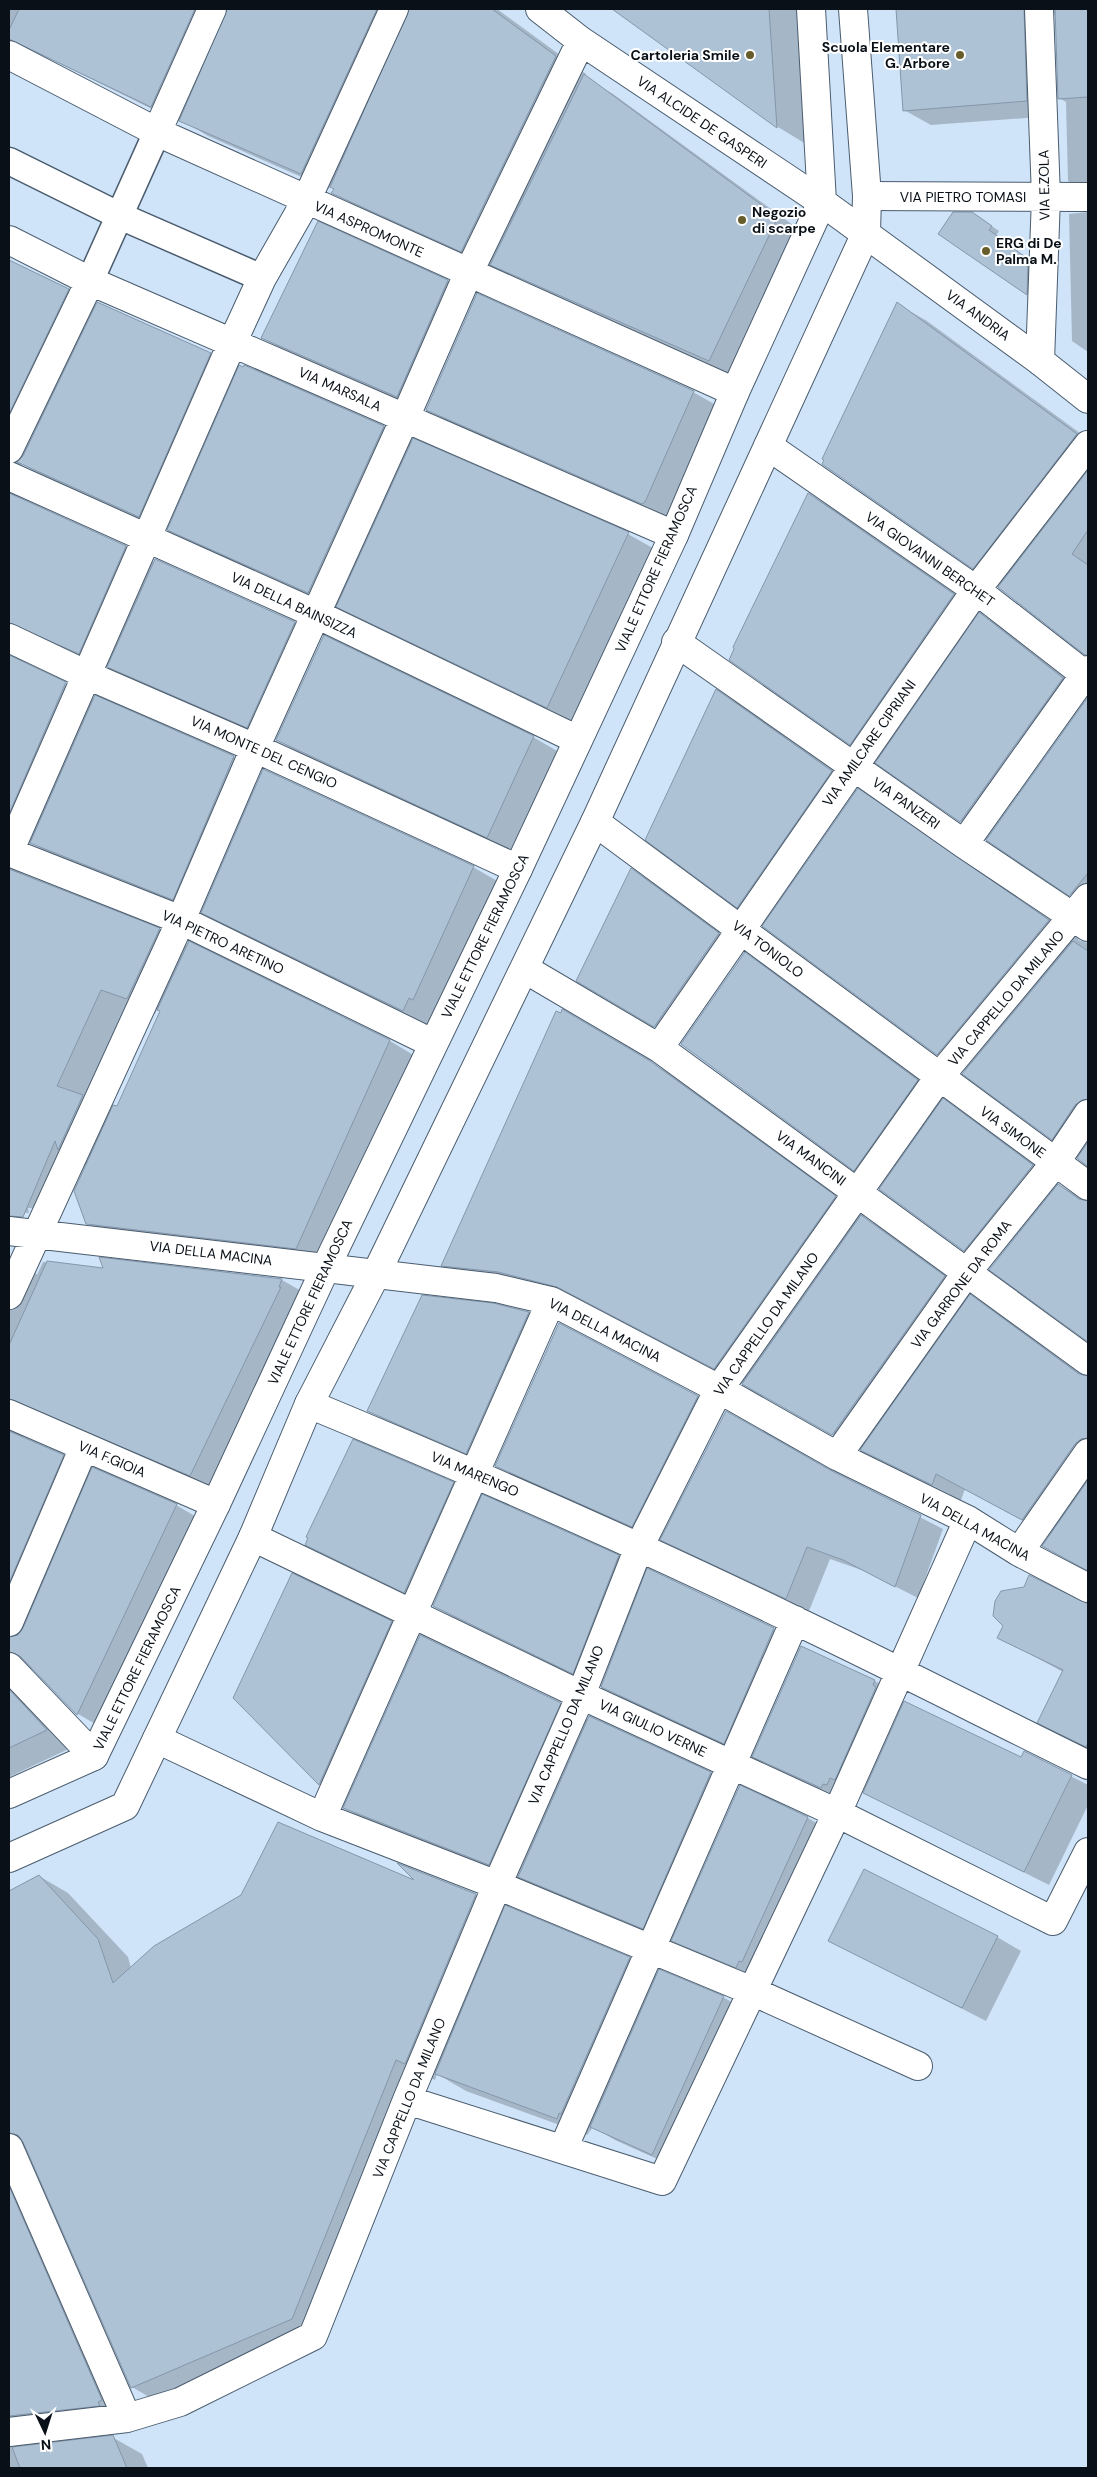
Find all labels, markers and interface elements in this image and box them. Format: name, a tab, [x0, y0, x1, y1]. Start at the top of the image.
place label: Scuola Elementare G. Arbore	[822, 38, 950, 72]
place label: Cartoleria Smile	[630, 46, 740, 64]
marker: Cartoleria Smile	[744, 49, 756, 61]
marker: Scuola Elementare G. Arbore	[954, 49, 966, 61]
street label: VIA ALCIDE DE GASPERI	[634, 72, 770, 172]
street label: VIA E.ZOLA	[1034, 149, 1054, 221]
street label: VIA PIETRO TOMASI	[900, 188, 1026, 206]
street label: VIA ASPROMONTE	[311, 197, 427, 261]
place label: Negozio di scarpe	[752, 203, 816, 237]
marker: Negozio di scarpe	[736, 214, 748, 226]
place label: ERG di De Palma M.	[996, 234, 1062, 268]
marker: ERG di De Palma M.	[980, 245, 992, 257]
street label: VIA ANDRIA	[942, 286, 1014, 344]
street label: VIA MARSALA	[296, 363, 384, 415]
street label: VIALE ETTORE FIERAMOSCA	[611, 483, 701, 655]
street label: VIA GIOVANNI BERCHET	[862, 508, 998, 611]
street label: VIA DELLA BAINSIZZA	[228, 568, 360, 642]
street label: VIA AMILCARE CIPRIANI	[818, 676, 920, 810]
street label: VIA MONTE DEL CENGIO	[188, 712, 340, 793]
street label: VIA PANZERI	[869, 773, 943, 833]
street label: VIALE ETTORE FIERAMOSCA	[437, 851, 533, 1021]
street label: VIA PIETRO ARETINO	[159, 906, 287, 978]
street label: VIA TONIOLO	[729, 916, 807, 982]
street label: VIA CAPPELLO DA MILANO	[944, 926, 1068, 1069]
street label: VIA SIMONE	[976, 1102, 1050, 1162]
street label: VIA MANCINI	[772, 1126, 850, 1190]
street label: VIALE ETTORE FIERAMOSCA	[264, 1216, 356, 1388]
street label: VIA GARRONE DA ROMA	[907, 1216, 1015, 1352]
street label: VIA DELLA MACINA	[148, 1237, 274, 1269]
street label: VIA CAPPELLO DA MILANO	[709, 1248, 823, 1399]
street label: VIA DELLA MACINA	[546, 1294, 664, 1366]
street label: VIA F.GIOIA	[75, 1437, 149, 1481]
street label: VIA MARENGO	[428, 1447, 522, 1501]
street label: VIA DELLA MACINA	[917, 1489, 1033, 1565]
street label: VIALE ETTORE FIERAMOSCA	[89, 1583, 185, 1753]
street label: VIA CAPPELLO DA MILANO	[524, 1642, 608, 1807]
street label: VIA GIULIO VERNE	[596, 1695, 710, 1761]
street label: VIA CAPPELLO DA MILANO	[369, 2015, 450, 2181]
north arrow	[20, 2407, 70, 2457]
text: N	[40, 2436, 52, 2454]

